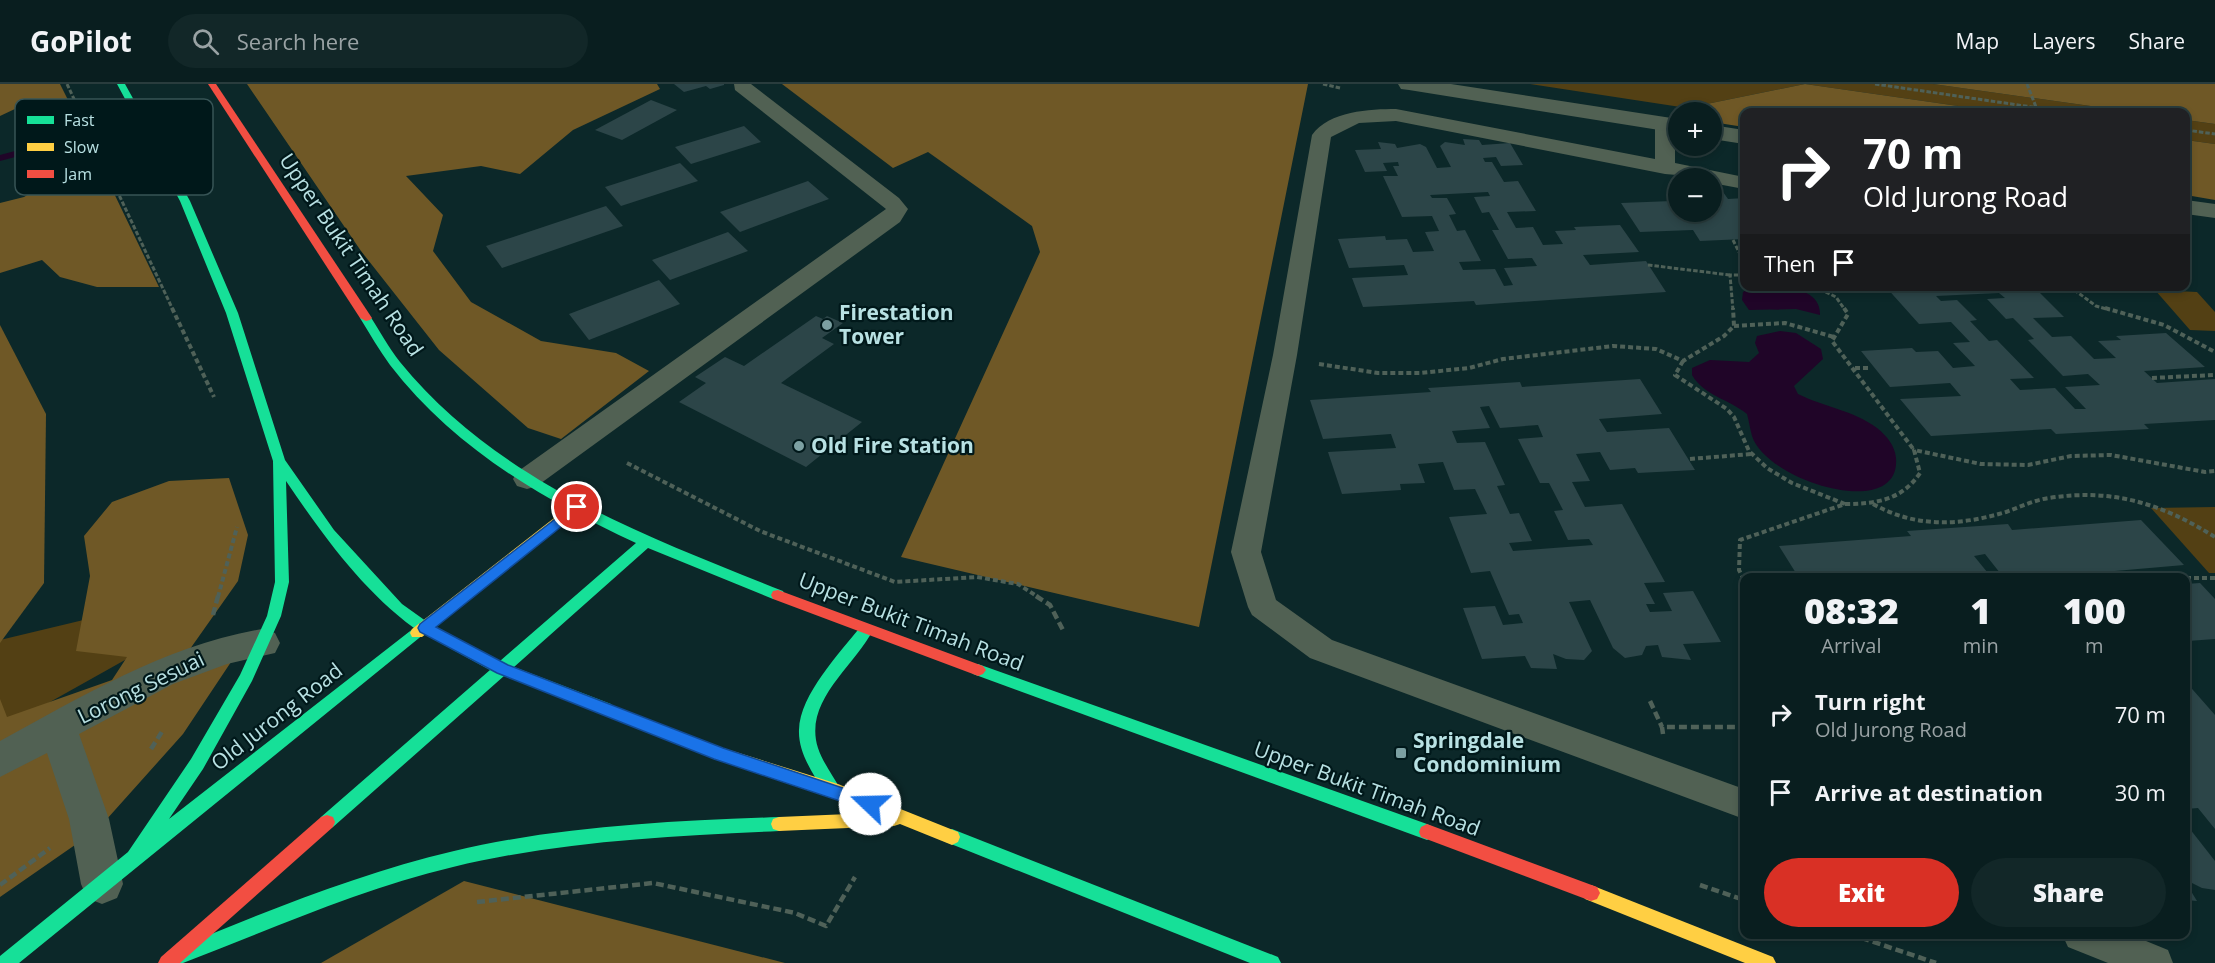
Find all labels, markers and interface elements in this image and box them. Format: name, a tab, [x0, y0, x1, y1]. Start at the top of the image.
search box	[168, 14, 588, 68]
text: GoPilot	[30, 22, 132, 60]
icon: search	[189, 25, 222, 58]
text: Search here	[237, 26, 359, 56]
text: Map	[1956, 27, 1999, 55]
text: Layers	[2032, 27, 2096, 55]
text: Share	[2129, 27, 2185, 55]
legend	[15, 99, 213, 195]
map controls	[1668, 102, 1722, 222]
button: +	[1668, 102, 1722, 156]
text: Fast	[64, 109, 95, 131]
text: 70 m	[1863, 124, 1963, 181]
icon: right	[1764, 132, 1842, 210]
text: Slow	[64, 136, 99, 158]
street label: Upper Bukit Timah Road	[273, 148, 430, 361]
text: Jam	[62, 163, 92, 185]
button: −	[1668, 168, 1722, 222]
text: Old Jurong Road	[1863, 178, 2068, 215]
icon: arrive	[1827, 246, 1860, 279]
text: Then	[1764, 248, 1815, 278]
place label: Firestation Tower	[839, 298, 953, 350]
marker: Firestation Tower	[820, 318, 834, 332]
place label: Old Fire Station	[811, 431, 974, 459]
marker: Old Fire Station	[792, 439, 806, 453]
pin	[551, 481, 602, 532]
icon: arrive	[560, 490, 593, 523]
street label: Upper Bukit Timah Road	[795, 565, 1028, 677]
text: 08:32	[1804, 586, 1899, 635]
text: 1	[1970, 586, 1991, 635]
text: 100	[2063, 586, 2126, 635]
text: Arrival	[1821, 632, 1882, 659]
text: min	[1963, 632, 1999, 659]
text: m	[2085, 632, 2104, 659]
street label: Lorong Sesuai	[73, 644, 209, 730]
street label: Old Jurong Road	[205, 656, 348, 776]
text: Turn right	[1815, 686, 1926, 716]
icon: right	[1764, 698, 1797, 731]
text: 70 m	[2115, 699, 2166, 729]
text: Old Jurong Road	[1815, 716, 1967, 743]
place label: Springdale Condominium	[1413, 726, 1561, 778]
street label: Upper Bukit Timah Road	[1250, 734, 1484, 842]
marker: Springdale Condominium	[1394, 746, 1408, 760]
position arrow	[838, 772, 902, 836]
icon: arrive	[1764, 776, 1797, 809]
text: Arrive at destination	[1815, 777, 2043, 807]
text: 30 m	[2115, 777, 2166, 807]
button: Exit	[1764, 858, 1959, 927]
button: Share	[1971, 858, 2166, 927]

